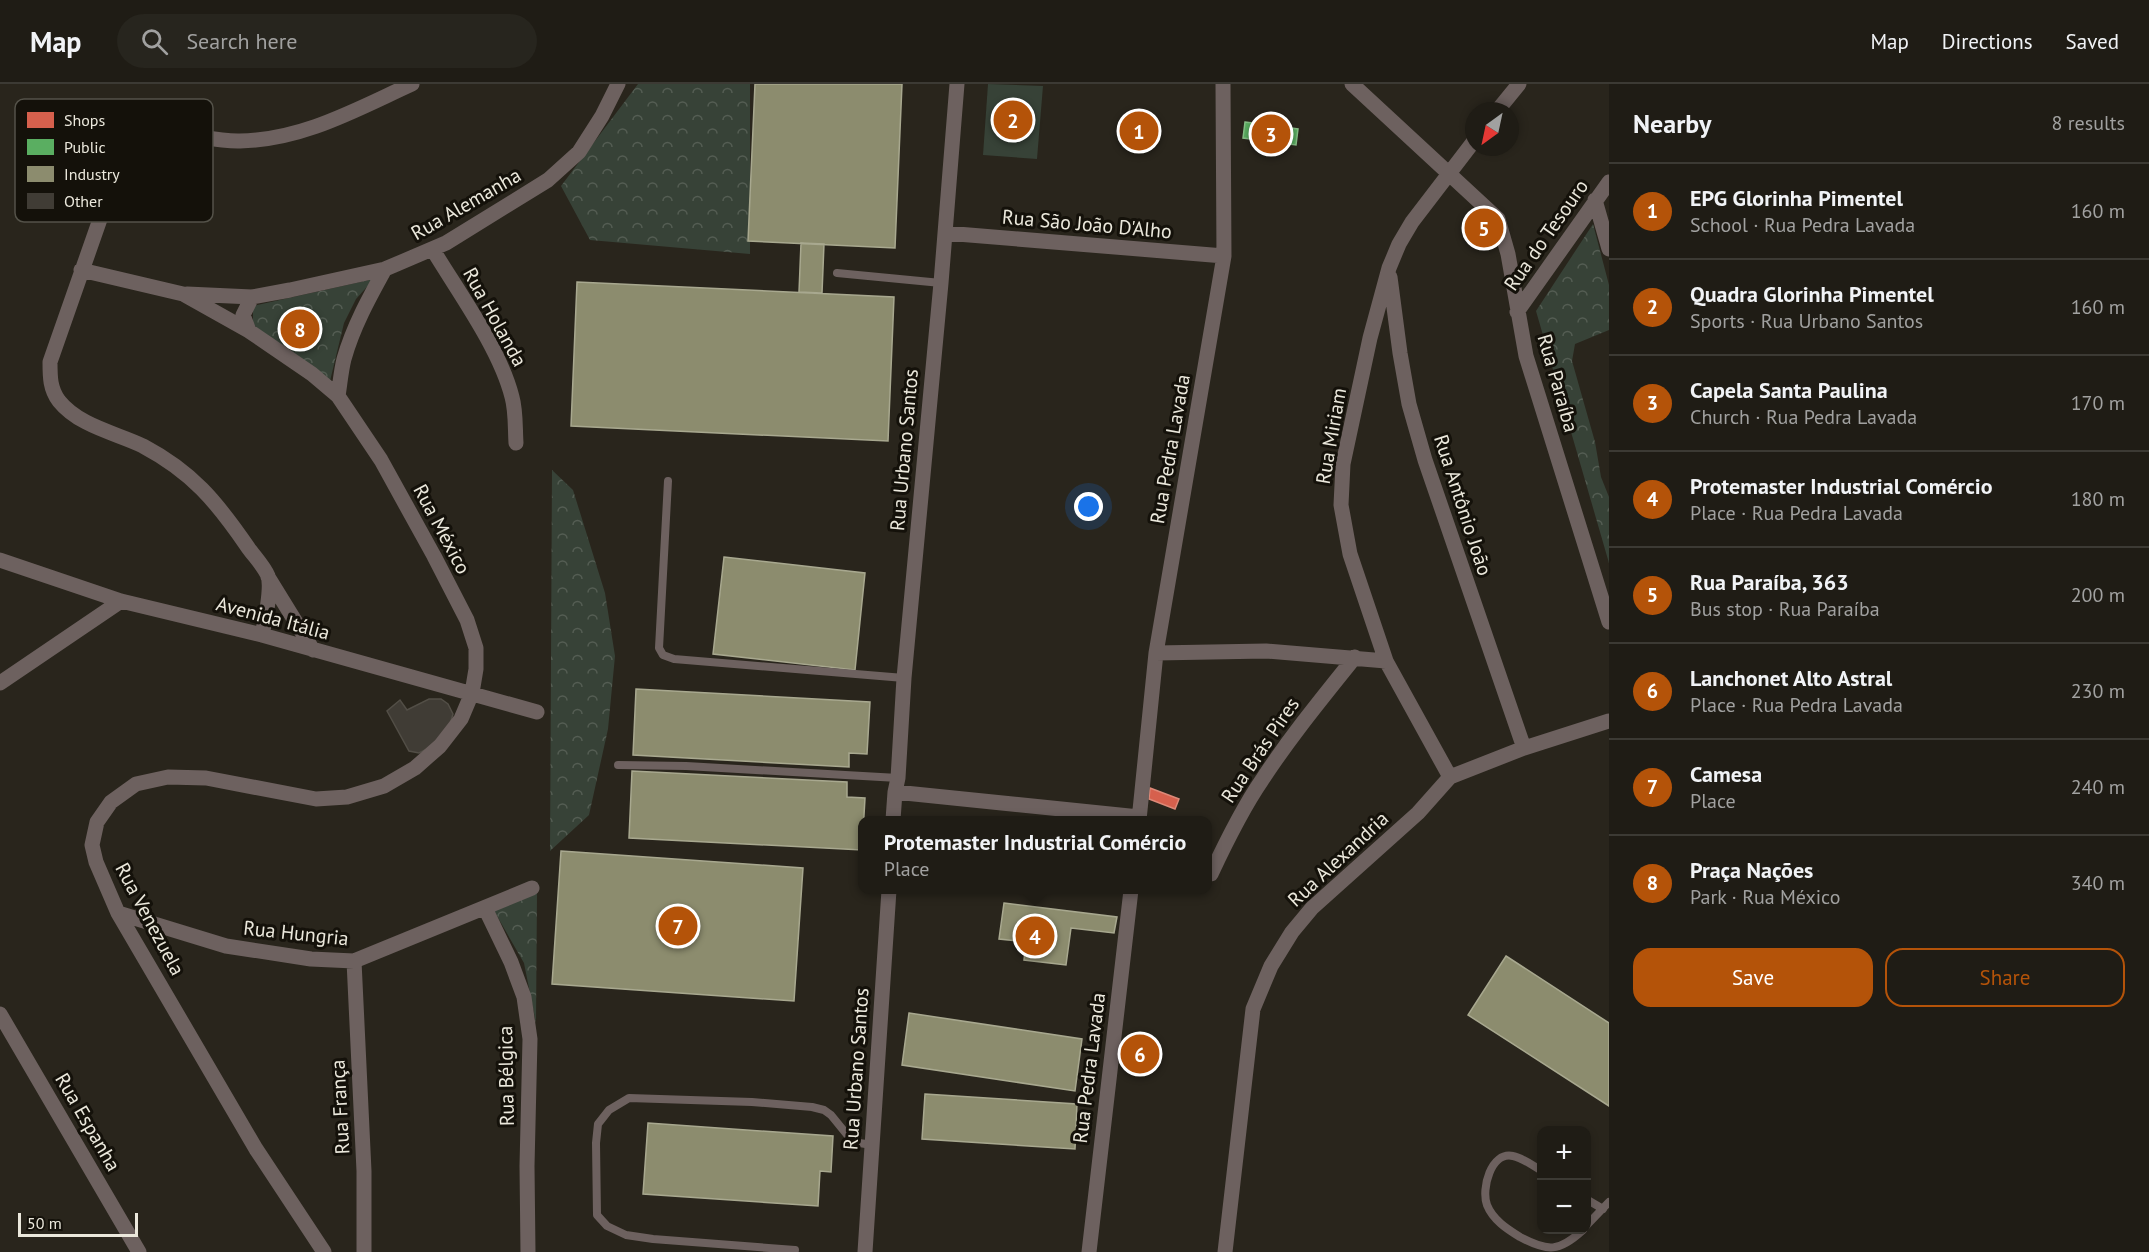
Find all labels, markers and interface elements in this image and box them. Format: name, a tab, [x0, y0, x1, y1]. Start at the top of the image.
search box	[117, 14, 537, 68]
text: Map	[30, 23, 81, 60]
icon: search	[138, 25, 171, 58]
text: Search here	[186, 27, 297, 55]
text: Map	[1870, 28, 1909, 55]
text: Directions	[1942, 28, 2033, 55]
text: Saved	[2066, 28, 2119, 55]
pin: 2	[994, 98, 1032, 142]
legend	[15, 99, 213, 222]
north arrow	[1465, 102, 1519, 156]
text: Nearby	[1633, 107, 1711, 140]
pin: 1	[1120, 108, 1158, 154]
text: Shops	[64, 110, 105, 130]
text: 8 results	[2052, 110, 2125, 136]
pin: 3	[1252, 112, 1290, 156]
text: Public	[64, 137, 106, 157]
street label: Rua Alemanha	[406, 162, 526, 246]
text: Industry	[64, 164, 120, 184]
street label: Rua do Tesouro	[1498, 174, 1594, 296]
text: EPG Glorinha Pimentel	[1690, 184, 1903, 212]
text: Other	[64, 191, 103, 211]
text: 1	[1647, 198, 1658, 224]
text: 160 m	[2071, 198, 2125, 224]
street label: Rua São João D'Alho	[1001, 204, 1173, 244]
pin: 5	[1464, 206, 1504, 250]
text: School · Rua Pedra Lavada	[1690, 212, 1915, 238]
street label: Rua Holanda	[457, 263, 533, 371]
text: Quadra Glorinha Pimentel	[1690, 280, 1934, 308]
text: 2	[1647, 294, 1658, 320]
text: 160 m	[2071, 294, 2125, 320]
pin: 8	[280, 306, 320, 352]
text: Sports · Rua Urbano Santos	[1690, 308, 1923, 334]
street label: Rua Paraíba	[1532, 331, 1584, 435]
street label: Rua Urbano Santos	[884, 368, 924, 532]
street label: Rua Pedra Lavada	[1144, 372, 1196, 526]
text: Capela Santa Paulina	[1690, 376, 1888, 404]
street label: Rua Miriam	[1310, 386, 1352, 486]
text: 3	[1647, 390, 1658, 416]
text: 170 m	[2071, 390, 2125, 416]
text: Church · Rua Pedra Lavada	[1690, 404, 1917, 430]
street label: Rua Antônio João	[1428, 431, 1498, 579]
text: Protemaster Industrial Comércio	[1690, 472, 1993, 500]
street label: Rua México	[407, 480, 477, 578]
text: 4	[1647, 486, 1658, 512]
text: 180 m	[2071, 486, 2125, 512]
your location	[1074, 492, 1103, 521]
text: Place · Rua Pedra Lavada	[1690, 500, 1903, 526]
text: Rua Paraíba, 363	[1690, 568, 1849, 596]
text: 5	[1647, 582, 1658, 608]
text: 200 m	[2071, 582, 2125, 608]
street label: Avenida Itália	[213, 590, 333, 646]
text: Bus stop · Rua Paraíba	[1690, 596, 1880, 622]
text: Lanchonet Alto Astral	[1690, 664, 1892, 692]
text: 6	[1647, 678, 1658, 704]
text: 230 m	[2071, 678, 2125, 704]
street label: Rua Brás Pires	[1215, 692, 1305, 808]
text: Place · Rua Pedra Lavada	[1690, 692, 1903, 718]
text: Camesa	[1690, 760, 1762, 788]
text: 7	[1647, 774, 1658, 800]
text: 240 m	[2071, 774, 2125, 800]
text: Place	[1690, 788, 1736, 814]
street label: Rua Alexandria	[1282, 806, 1394, 912]
popup	[858, 816, 1212, 894]
text: Protemaster Industrial Comércio	[884, 828, 1186, 856]
text: Place	[884, 856, 929, 882]
text: Praça Nações	[1690, 856, 1813, 884]
street label: Rua Venezuela	[109, 858, 191, 980]
text: 8	[1647, 870, 1658, 896]
text: 340 m	[2071, 870, 2125, 896]
text: Park · Rua México	[1690, 884, 1840, 910]
pin: 7	[658, 904, 698, 948]
pin: 4	[1016, 914, 1054, 958]
street label: Rua Hungria	[242, 915, 350, 951]
button: Save	[1633, 948, 1873, 1007]
button: Share	[1885, 948, 2125, 1007]
street label: Rua Urbano Santos	[837, 987, 875, 1151]
street label: Rua Pedra Lavada	[1067, 991, 1111, 1145]
street label: Rua Bélgica	[492, 1026, 520, 1126]
pin: 6	[1120, 1032, 1160, 1076]
street label: Rua França	[325, 1059, 355, 1155]
street label: Rua Espanha	[49, 1068, 127, 1176]
map controls	[1537, 1126, 1591, 1234]
button: +	[1537, 1126, 1591, 1180]
button: −	[1537, 1180, 1591, 1234]
scale bar	[18, 1210, 138, 1238]
text: 50 m	[27, 1213, 62, 1233]

